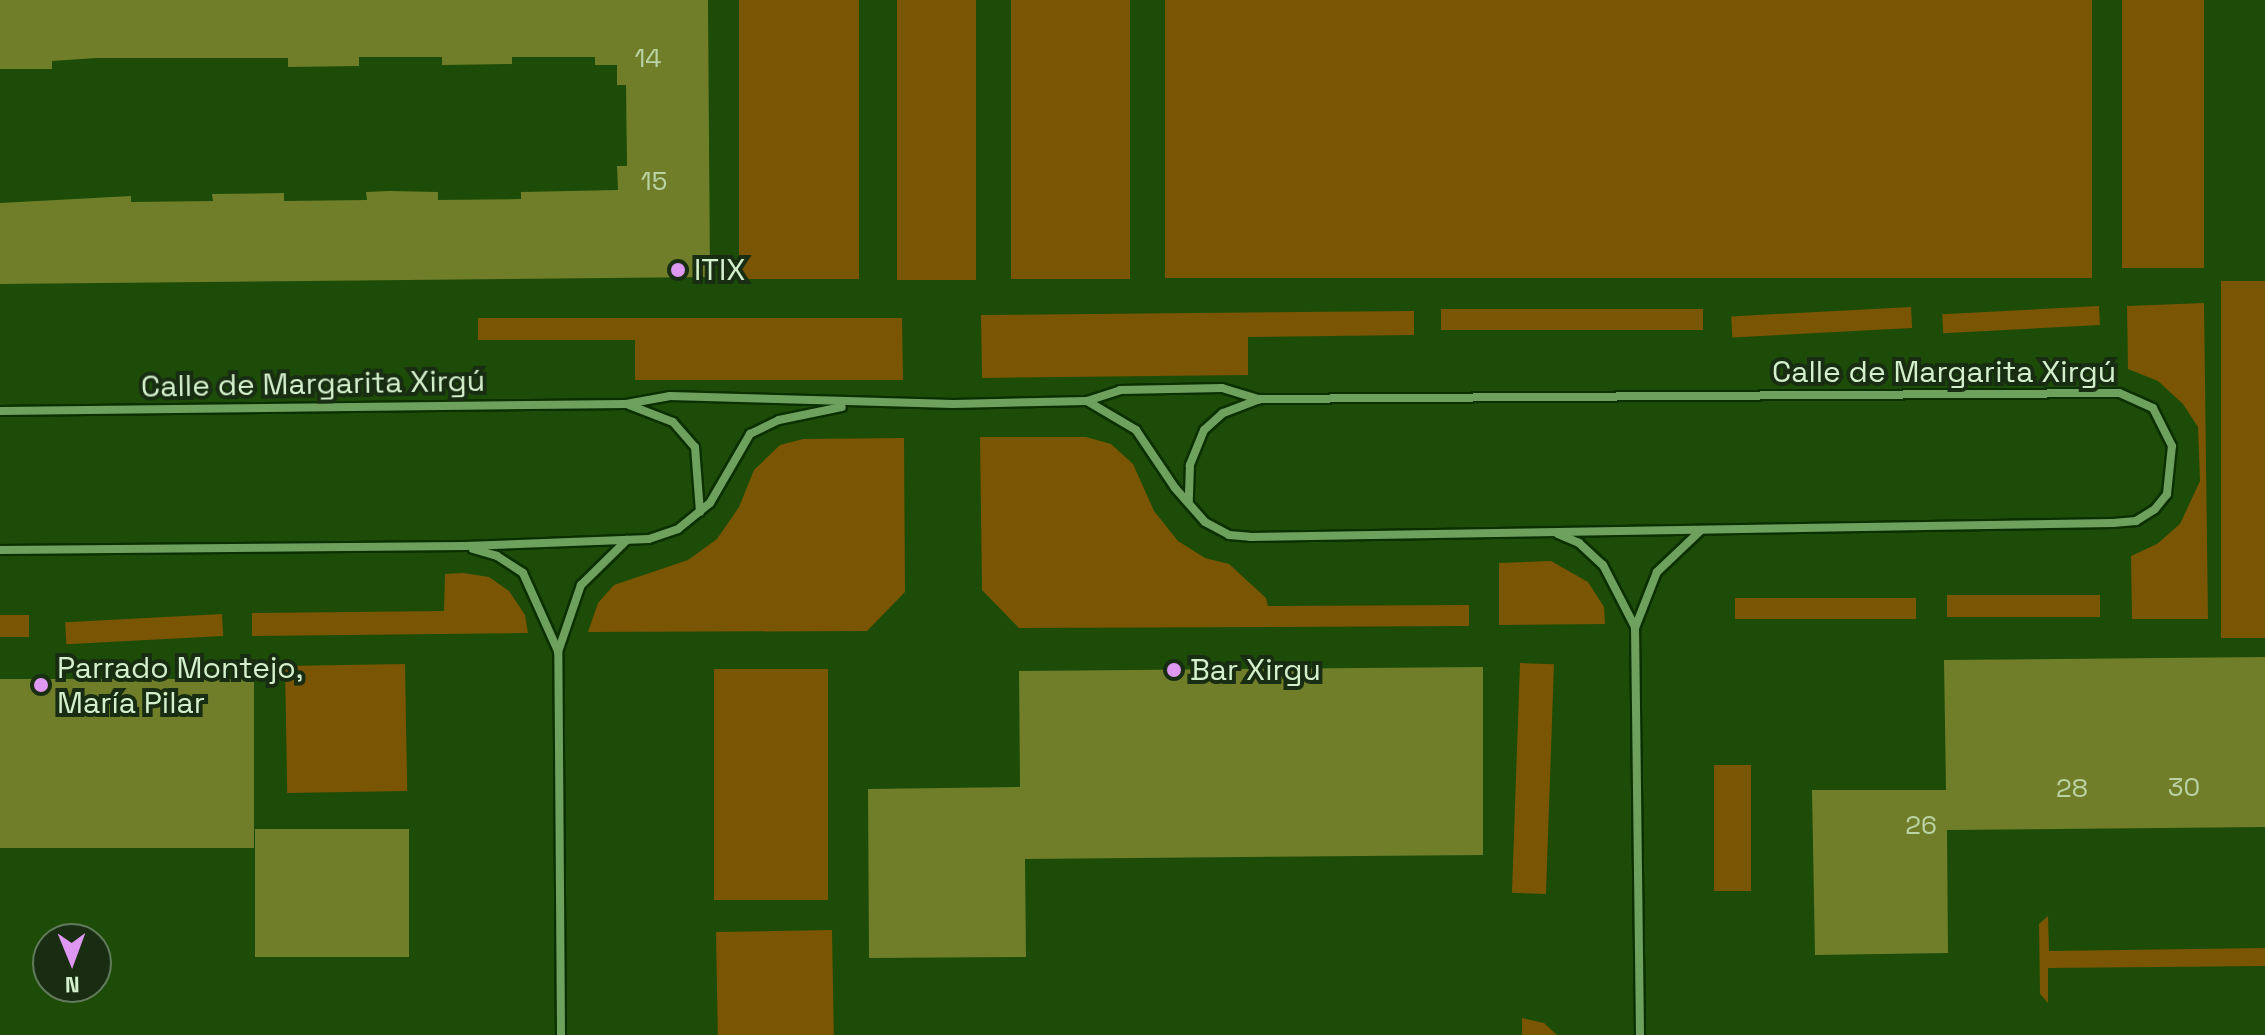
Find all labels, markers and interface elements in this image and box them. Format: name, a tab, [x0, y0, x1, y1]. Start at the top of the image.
house number: 14	[634, 43, 662, 75]
house number: 15	[641, 166, 667, 198]
place label: ITIX	[694, 252, 745, 288]
marker: ITIX	[669, 261, 687, 279]
street label: Calle de Margarita Xirgú	[1772, 354, 2116, 390]
street label: Calle de Margarita Xirgú	[141, 363, 485, 405]
place label: Parrado Montejo, María Pilar	[57, 650, 303, 720]
place label: Bar Xirgu	[1190, 652, 1321, 688]
marker: Bar Xirgu	[1165, 661, 1183, 679]
marker: Parrado Montejo, María Pilar	[32, 676, 50, 694]
house number: 30	[2168, 772, 2200, 804]
house number: 28	[2056, 773, 2088, 805]
house number: 26	[1905, 810, 1937, 842]
north arrow	[32, 923, 112, 1003]
text: N	[65, 971, 80, 999]

